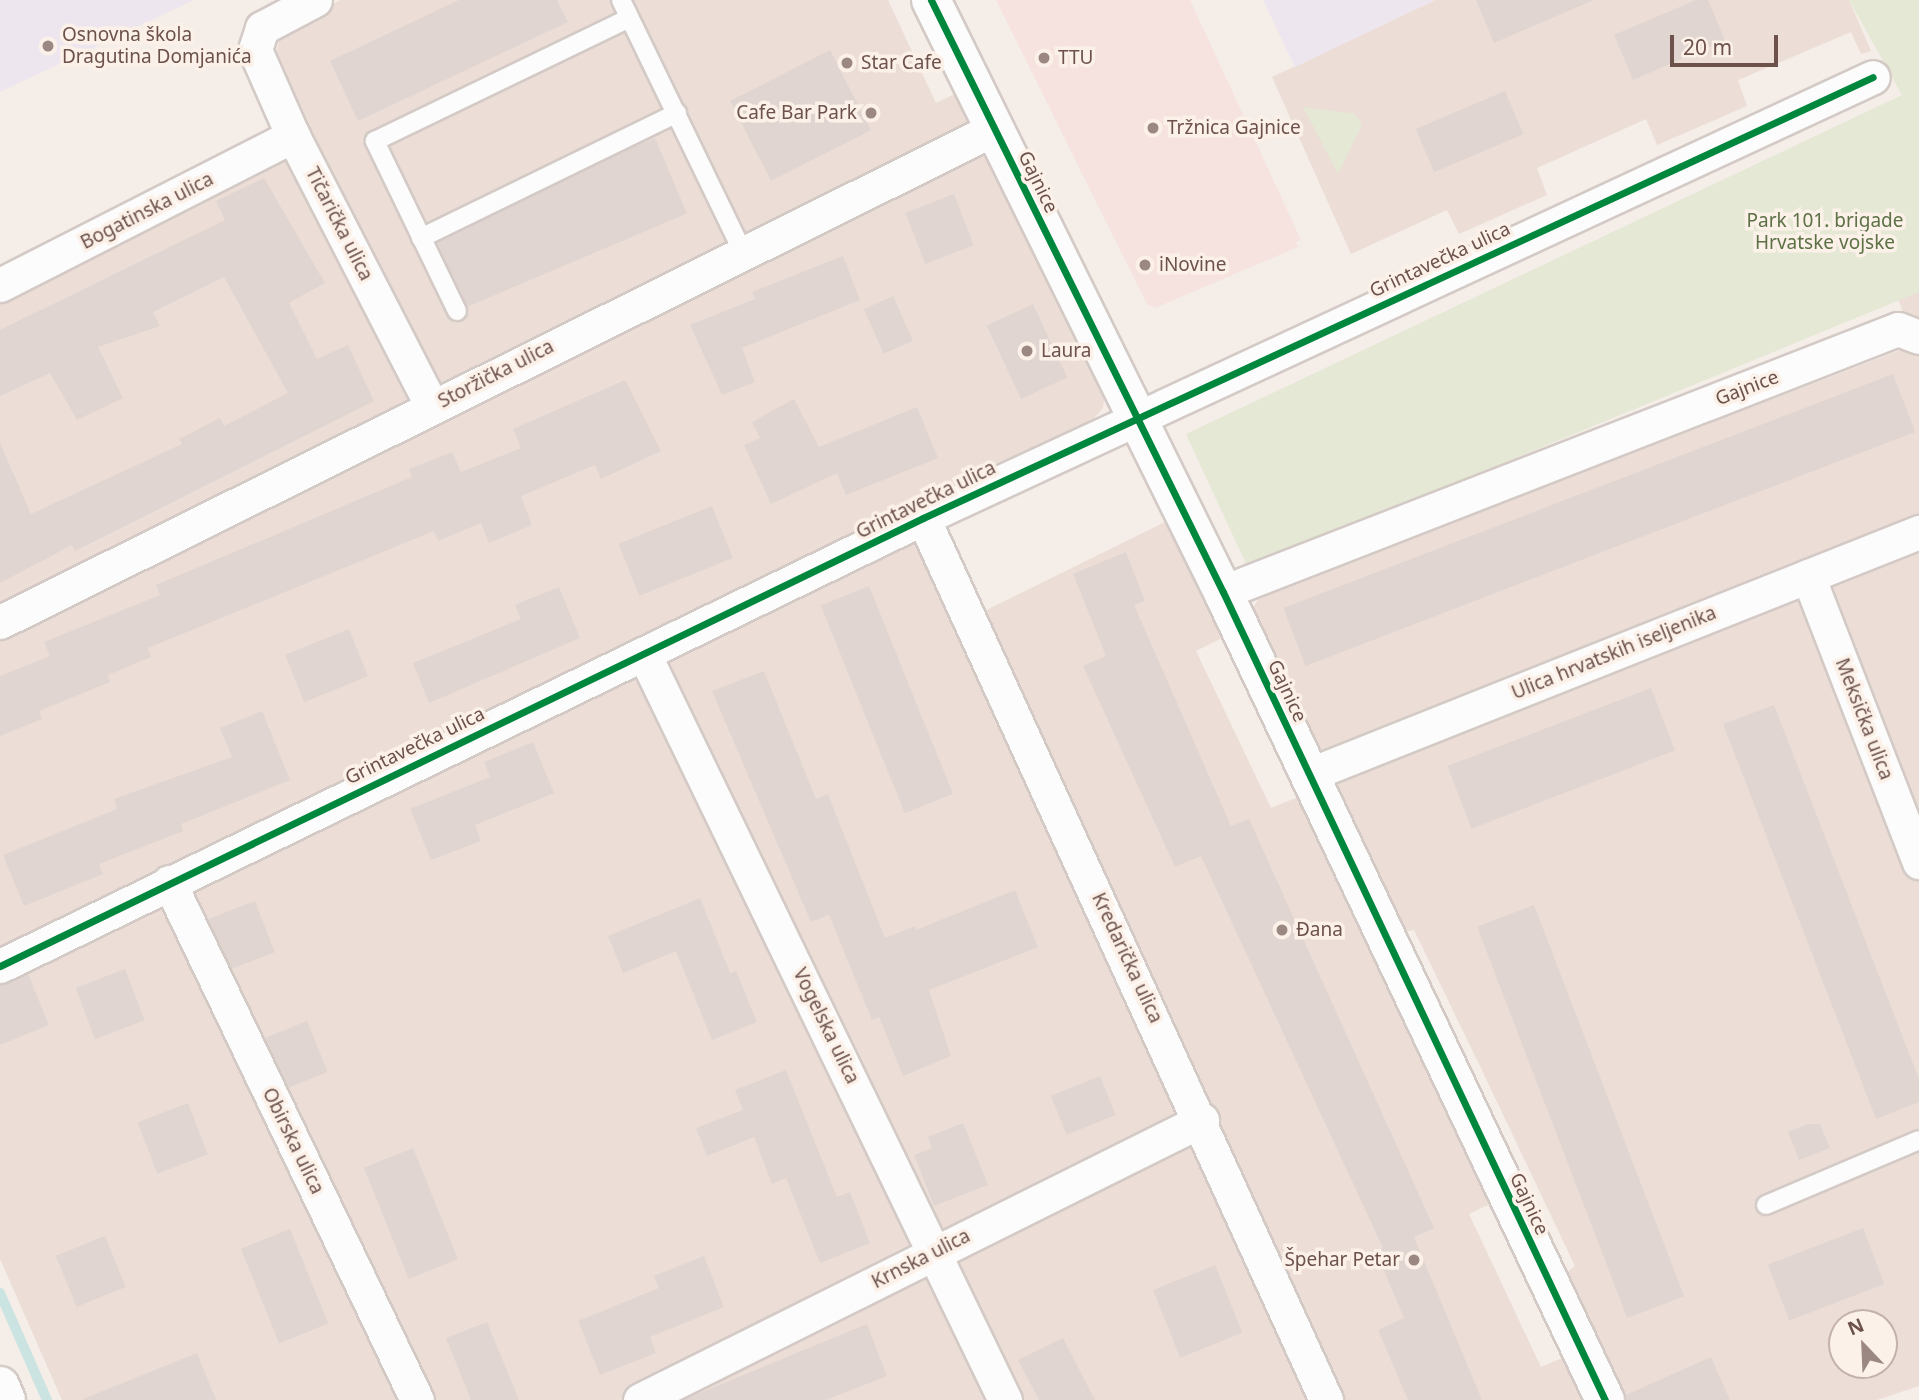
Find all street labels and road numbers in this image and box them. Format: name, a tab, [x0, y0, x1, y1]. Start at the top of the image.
street label: Gajnice	[1013, 147, 1063, 217]
street label: Tičarička ulica	[301, 164, 377, 284]
street label: Bogatinska ulica	[77, 168, 217, 254]
street label: Grintavečka ulica	[1366, 217, 1514, 303]
street label: Storžička ulica	[434, 335, 558, 413]
street label: Gajnice	[1712, 366, 1782, 410]
street label: Grintavečka ulica	[853, 456, 999, 544]
street label: Ulica hrvatskih iseljenika	[1508, 601, 1720, 705]
street label: Meksička ulica	[1830, 655, 1898, 783]
street label: Gajnice	[1263, 656, 1311, 726]
street label: Grintavečka ulica	[342, 702, 488, 790]
street label: Kredarička ulica	[1087, 889, 1167, 1027]
street label: Vogelska ulica	[788, 964, 864, 1088]
street label: Obirska ulica	[257, 1084, 329, 1198]
street label: Gajnice	[1505, 1169, 1553, 1239]
street label: Krnska ulica	[868, 1224, 974, 1294]

